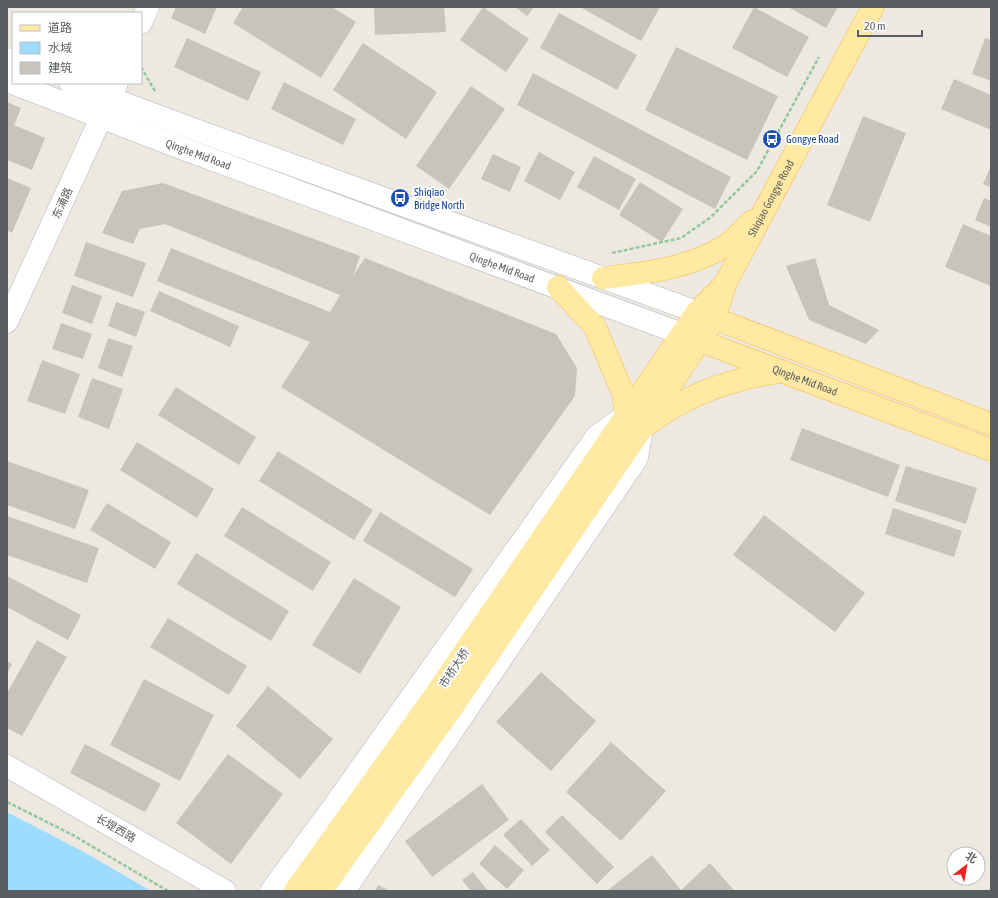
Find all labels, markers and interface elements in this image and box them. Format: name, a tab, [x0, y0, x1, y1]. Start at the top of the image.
legend	[12, 12, 142, 84]
scale bar	[858, 12, 922, 38]
text: 20 m	[864, 19, 886, 33]
text: 道路	[48, 21, 72, 35]
text: 水域	[48, 41, 72, 55]
text: 建筑	[48, 61, 72, 75]
bus stop icon: Gongye Road	[761, 128, 783, 150]
place label: Gongye Road	[786, 133, 839, 145]
street label: Qinghe Mid Road	[164, 137, 233, 172]
street label: Shiqiao Gongye Road	[745, 158, 796, 239]
street label: 东涌路	[50, 186, 74, 220]
place label: Shiqiao Bridge North	[414, 186, 465, 211]
bus stop icon: Shiqiao Bridge North	[389, 187, 411, 209]
street label: Qinghe Mid Road	[468, 250, 536, 285]
street label: Qinghe Mid Road	[771, 363, 839, 398]
street label: 市桥大桥	[437, 646, 471, 690]
street label: 长堤西路	[94, 812, 138, 844]
north arrow	[946, 846, 986, 886]
text: 北	[963, 849, 979, 865]

